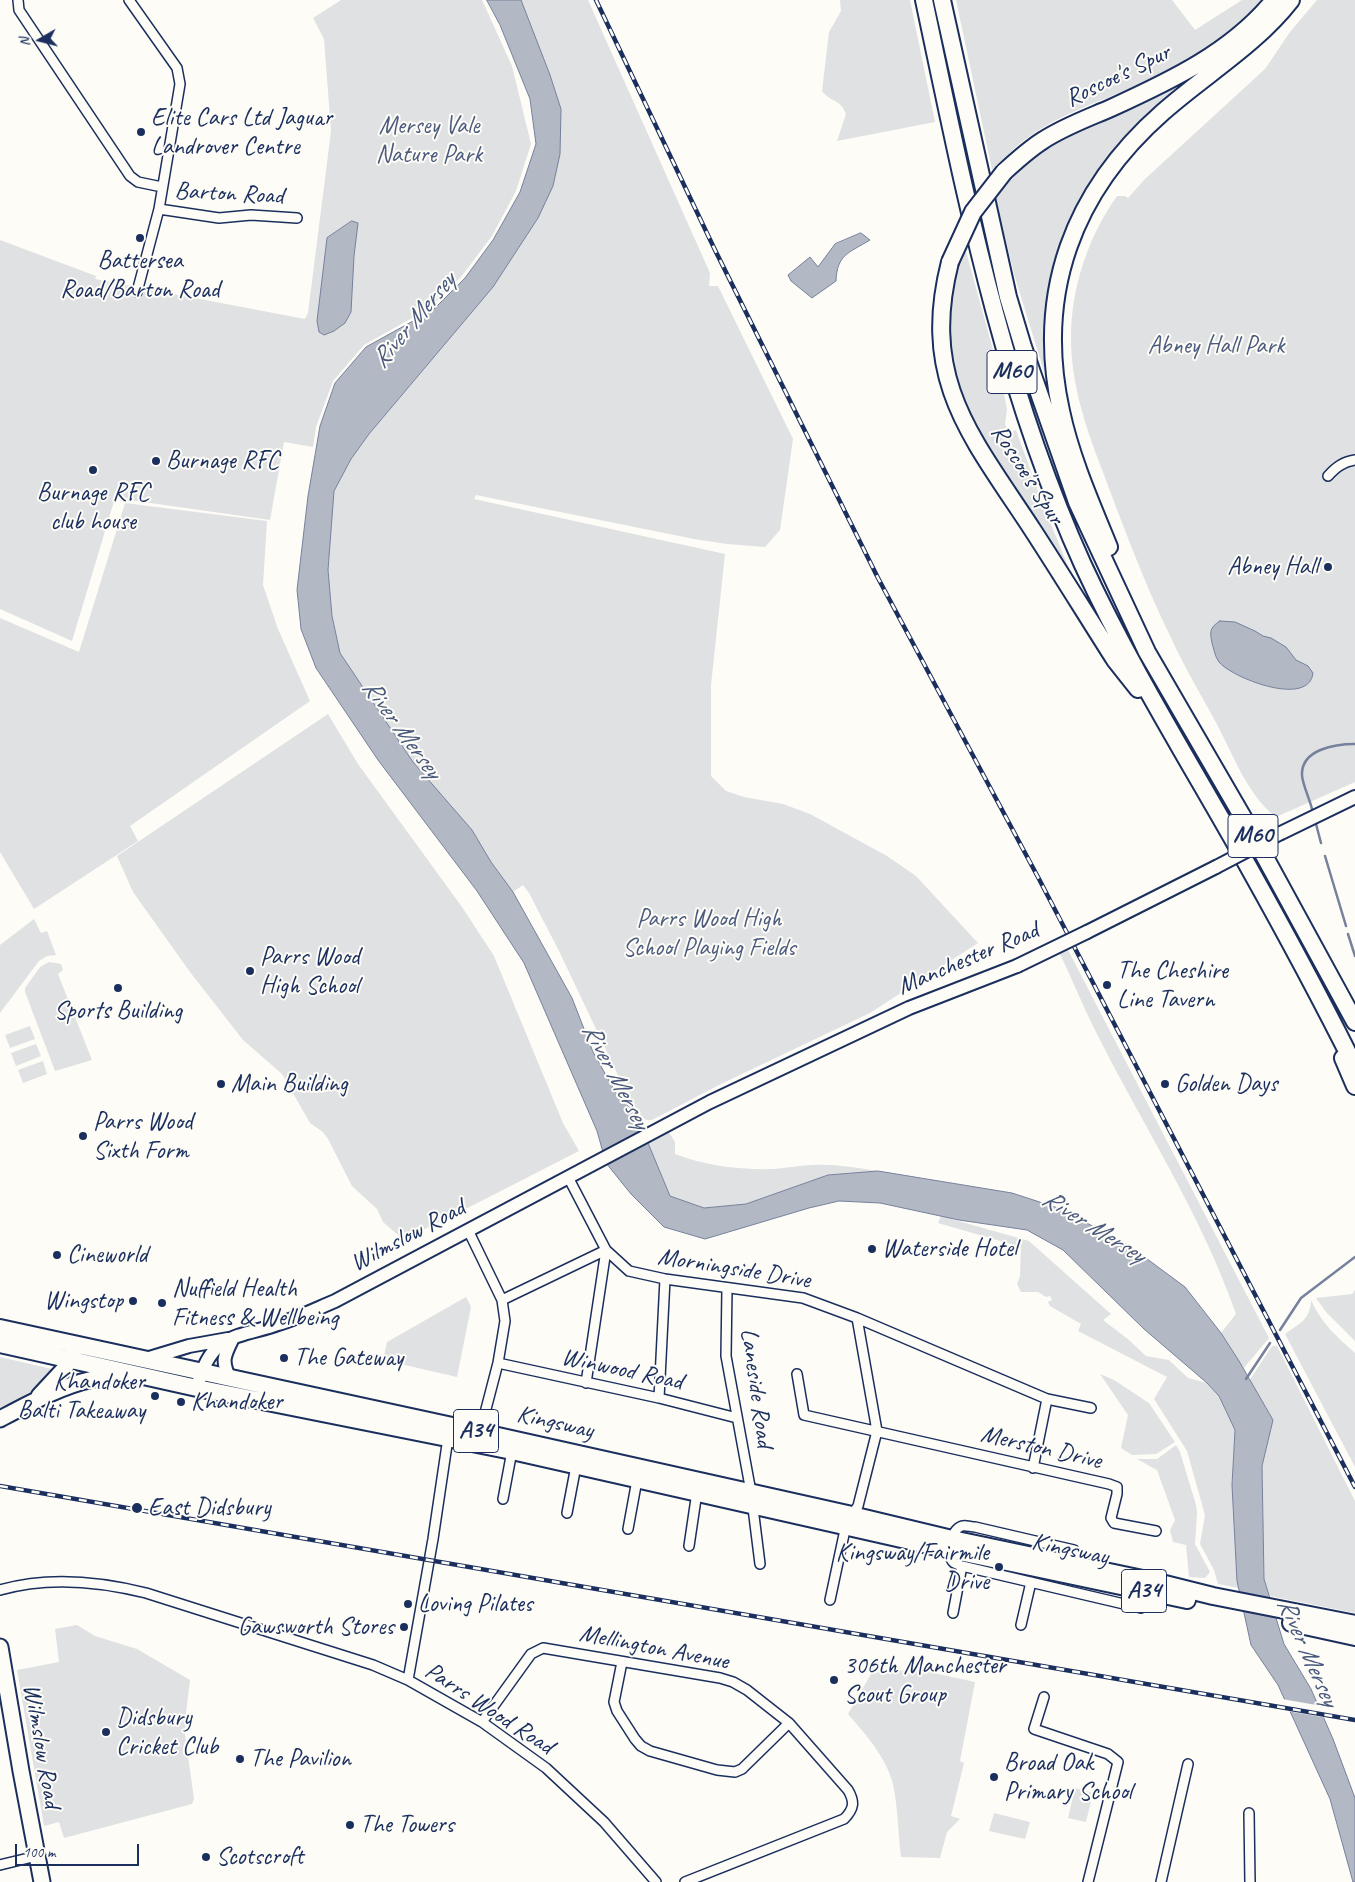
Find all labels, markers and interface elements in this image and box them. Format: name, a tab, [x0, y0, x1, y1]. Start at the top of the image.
north arrow	[15, 15, 65, 65]
text: N	[16, 37, 34, 48]
street label: Roscoe's Spur	[1060, 38, 1176, 114]
place label: Elite Cars Ltd Jaguar Landrover Centre	[151, 103, 332, 162]
park label: Mersey Vale Nature Park	[376, 111, 482, 170]
marker: Elite Cars Ltd Jaguar Landrover Centre	[135, 126, 147, 138]
street label: Barton Road	[174, 176, 284, 212]
marker: Battersea Road/Barton Road	[134, 232, 146, 244]
place label: Battersea Road/Barton Road	[60, 246, 220, 305]
water label: River Mersey	[365, 267, 463, 375]
park label: Abney Hall Park	[1148, 331, 1284, 361]
road number: M60	[987, 351, 1037, 394]
street label: Roscoe's Spur	[984, 419, 1070, 531]
place label: Burnage RFC	[166, 446, 279, 476]
marker: Burnage RFC	[150, 455, 162, 467]
marker: Burnage RFC club house	[87, 464, 99, 476]
place label: Burnage RFC club house	[37, 478, 149, 537]
place label: Abney Hall	[1227, 552, 1318, 582]
marker: Abney Hall	[1322, 561, 1334, 573]
water label: River Mersey	[355, 674, 447, 784]
road number: M60	[1228, 814, 1278, 858]
park label: Parrs Wood High School Playing Fields	[622, 904, 796, 963]
street label: Manchester Road	[893, 916, 1043, 1002]
place label: Parrs Wood High School	[260, 942, 360, 1001]
place label: The Cheshire Line Tavern	[1117, 956, 1228, 1015]
marker: Parrs Wood High School	[244, 965, 256, 977]
marker: The Cheshire Line Tavern	[1101, 979, 1113, 991]
marker: Sports Building	[112, 982, 124, 994]
place label: Sports Building	[54, 996, 182, 1026]
water label: River Mersey	[574, 1018, 656, 1134]
place label: Main Building	[231, 1069, 348, 1099]
place label: Golden Days	[1175, 1069, 1277, 1099]
marker: Main Building	[215, 1078, 227, 1090]
marker: Golden Days	[1159, 1078, 1171, 1090]
place label: Parrs Wood Sixth Form	[93, 1107, 193, 1166]
marker: Parrs Wood Sixth Form	[77, 1130, 89, 1142]
water label: River Mersey	[1036, 1183, 1150, 1271]
street label: Wilmslow Road	[346, 1193, 470, 1279]
place label: Waterside Hotel	[882, 1234, 1017, 1264]
place label: Cineworld	[67, 1240, 148, 1270]
street label: Morningside Drive	[656, 1242, 812, 1296]
marker: Waterside Hotel	[866, 1243, 878, 1255]
marker: Cineworld	[51, 1249, 63, 1261]
place label: Nuffield Health Fitness & Wellbeing	[172, 1274, 338, 1333]
place label: Wingstop	[44, 1286, 123, 1316]
marker: Wingstop	[127, 1295, 139, 1307]
marker: Nuffield Health Fitness & Wellbeing	[156, 1297, 168, 1309]
street label: Laneside Road	[733, 1326, 779, 1450]
place label: The Gateway	[294, 1343, 403, 1373]
street label: Winwood Road	[559, 1343, 685, 1397]
marker: The Gateway	[278, 1352, 290, 1364]
place label: Khandoker Balti Takeaway	[18, 1367, 145, 1426]
place label: Khandoker	[191, 1387, 282, 1417]
marker: Khandoker Balti Takeaway	[149, 1390, 161, 1402]
marker: Khandoker	[175, 1396, 187, 1408]
street label: Kingsway	[514, 1400, 596, 1446]
road number: A34	[454, 1410, 498, 1452]
street label: Merston Drive	[978, 1420, 1104, 1476]
place label: East Didsbury	[148, 1493, 270, 1523]
marker: East Didsbury	[130, 1501, 144, 1515]
street label: Kingsway	[1029, 1527, 1111, 1573]
place label: Kingsway/Fairmile Drive	[836, 1538, 989, 1597]
marker: Kingsway/Fairmile Drive	[993, 1561, 1005, 1573]
road number: A34	[1122, 1570, 1166, 1612]
place label: Loving Pilates	[418, 1589, 532, 1619]
water label: River Mersey	[1269, 1593, 1345, 1711]
marker: Loving Pilates	[402, 1598, 414, 1610]
place label: Gawsworth Stores	[238, 1612, 394, 1642]
street label: Mellington Avenue	[577, 1619, 731, 1677]
marker: Gawsworth Stores	[398, 1621, 410, 1633]
place label: 306th Manchester Scout Group	[844, 1651, 1006, 1710]
street label: Parrs Wood Road	[419, 1656, 559, 1762]
marker: 306th Manchester Scout Group	[828, 1674, 840, 1686]
street label: Wilmslow Road	[15, 1682, 67, 1810]
place label: Didsbury Cricket Club	[116, 1703, 218, 1762]
marker: Didsbury Cricket Club	[100, 1726, 112, 1738]
place label: The Pavilion	[250, 1744, 351, 1774]
place label: Broad Oak Primary School	[1004, 1748, 1132, 1807]
marker: The Pavilion	[234, 1753, 246, 1765]
marker: Broad Oak Primary School	[988, 1771, 1000, 1783]
place label: The Towers	[360, 1810, 454, 1840]
marker: The Towers	[344, 1819, 356, 1831]
scale bar	[18, 1834, 141, 1866]
place label: Scotscroft	[216, 1842, 303, 1872]
text: 100 m	[23, 1843, 55, 1862]
marker: Scotscroft	[200, 1851, 212, 1863]

